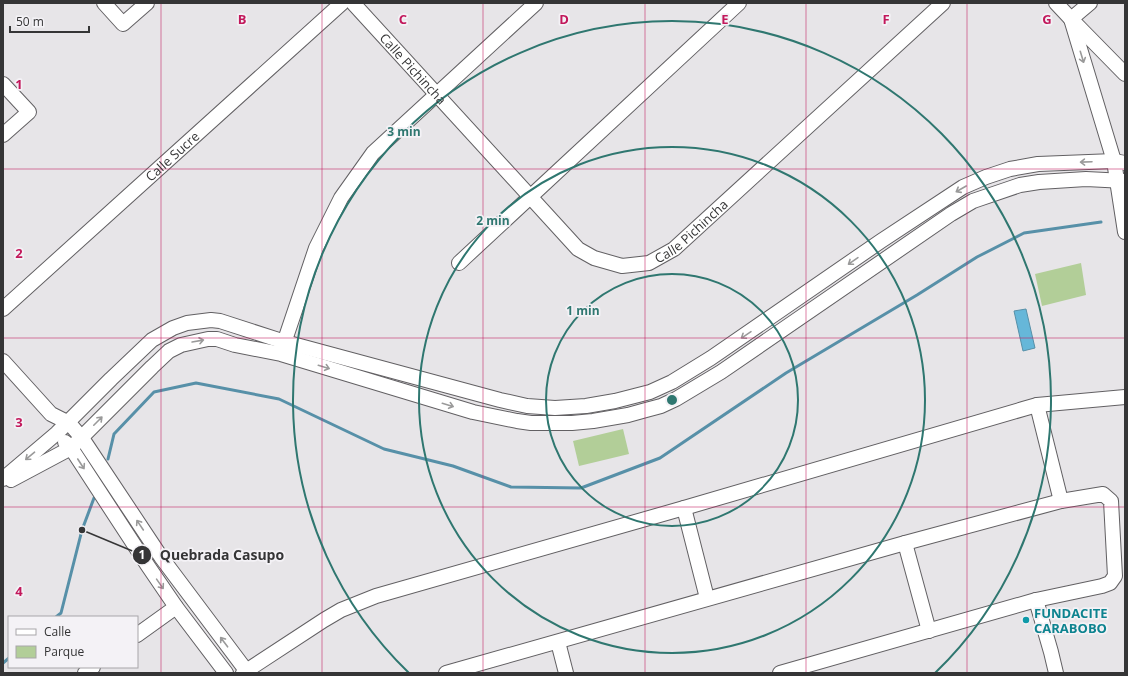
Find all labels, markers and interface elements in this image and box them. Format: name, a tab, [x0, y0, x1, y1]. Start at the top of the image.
scale bar	[10, 8, 89, 34]
text: B	[238, 10, 247, 28]
text: C	[399, 10, 407, 28]
text: D	[559, 10, 569, 28]
text: E	[721, 10, 729, 28]
text: F	[882, 10, 890, 28]
text: G	[1042, 10, 1052, 28]
text: 50 m	[16, 13, 44, 30]
street label: Calle Pichincha	[376, 29, 450, 108]
one-way arrow	[1079, 50, 1086, 63]
text: 1	[15, 75, 23, 93]
text: 3 min	[387, 123, 421, 140]
street label: Calle Sucre	[141, 127, 203, 185]
one-way arrow	[1080, 158, 1093, 166]
one-way arrow	[955, 185, 967, 193]
street label: Calle Pichincha	[651, 195, 732, 267]
text: 2 min	[476, 212, 510, 229]
text: 2	[15, 244, 23, 262]
one-way arrow	[847, 257, 858, 265]
text: 1 min	[566, 302, 600, 319]
one-way arrow	[740, 331, 751, 339]
one-way arrow	[191, 337, 204, 345]
one-way arrow	[317, 364, 330, 371]
centre of rings	[665, 393, 679, 407]
one-way arrow	[442, 401, 454, 409]
text: 3	[15, 413, 23, 431]
one-way arrow	[93, 416, 103, 426]
one-way arrow	[25, 452, 35, 461]
one-way arrow	[77, 458, 85, 469]
one-way arrow	[136, 520, 144, 531]
callout: Quebrada Casupo	[132, 542, 292, 568]
text: Quebrada Casupo	[160, 545, 284, 564]
text: 1	[139, 546, 145, 563]
one-way arrow	[156, 579, 164, 590]
text: 4	[15, 582, 23, 600]
place label: FUNDACITE CARABOBO	[1034, 604, 1108, 637]
marker: FUNDACITE CARABOBO	[1021, 615, 1031, 625]
legend	[8, 616, 138, 668]
text: Calle	[44, 623, 71, 640]
one-way arrow	[220, 636, 229, 647]
text: Parque	[44, 643, 84, 660]

